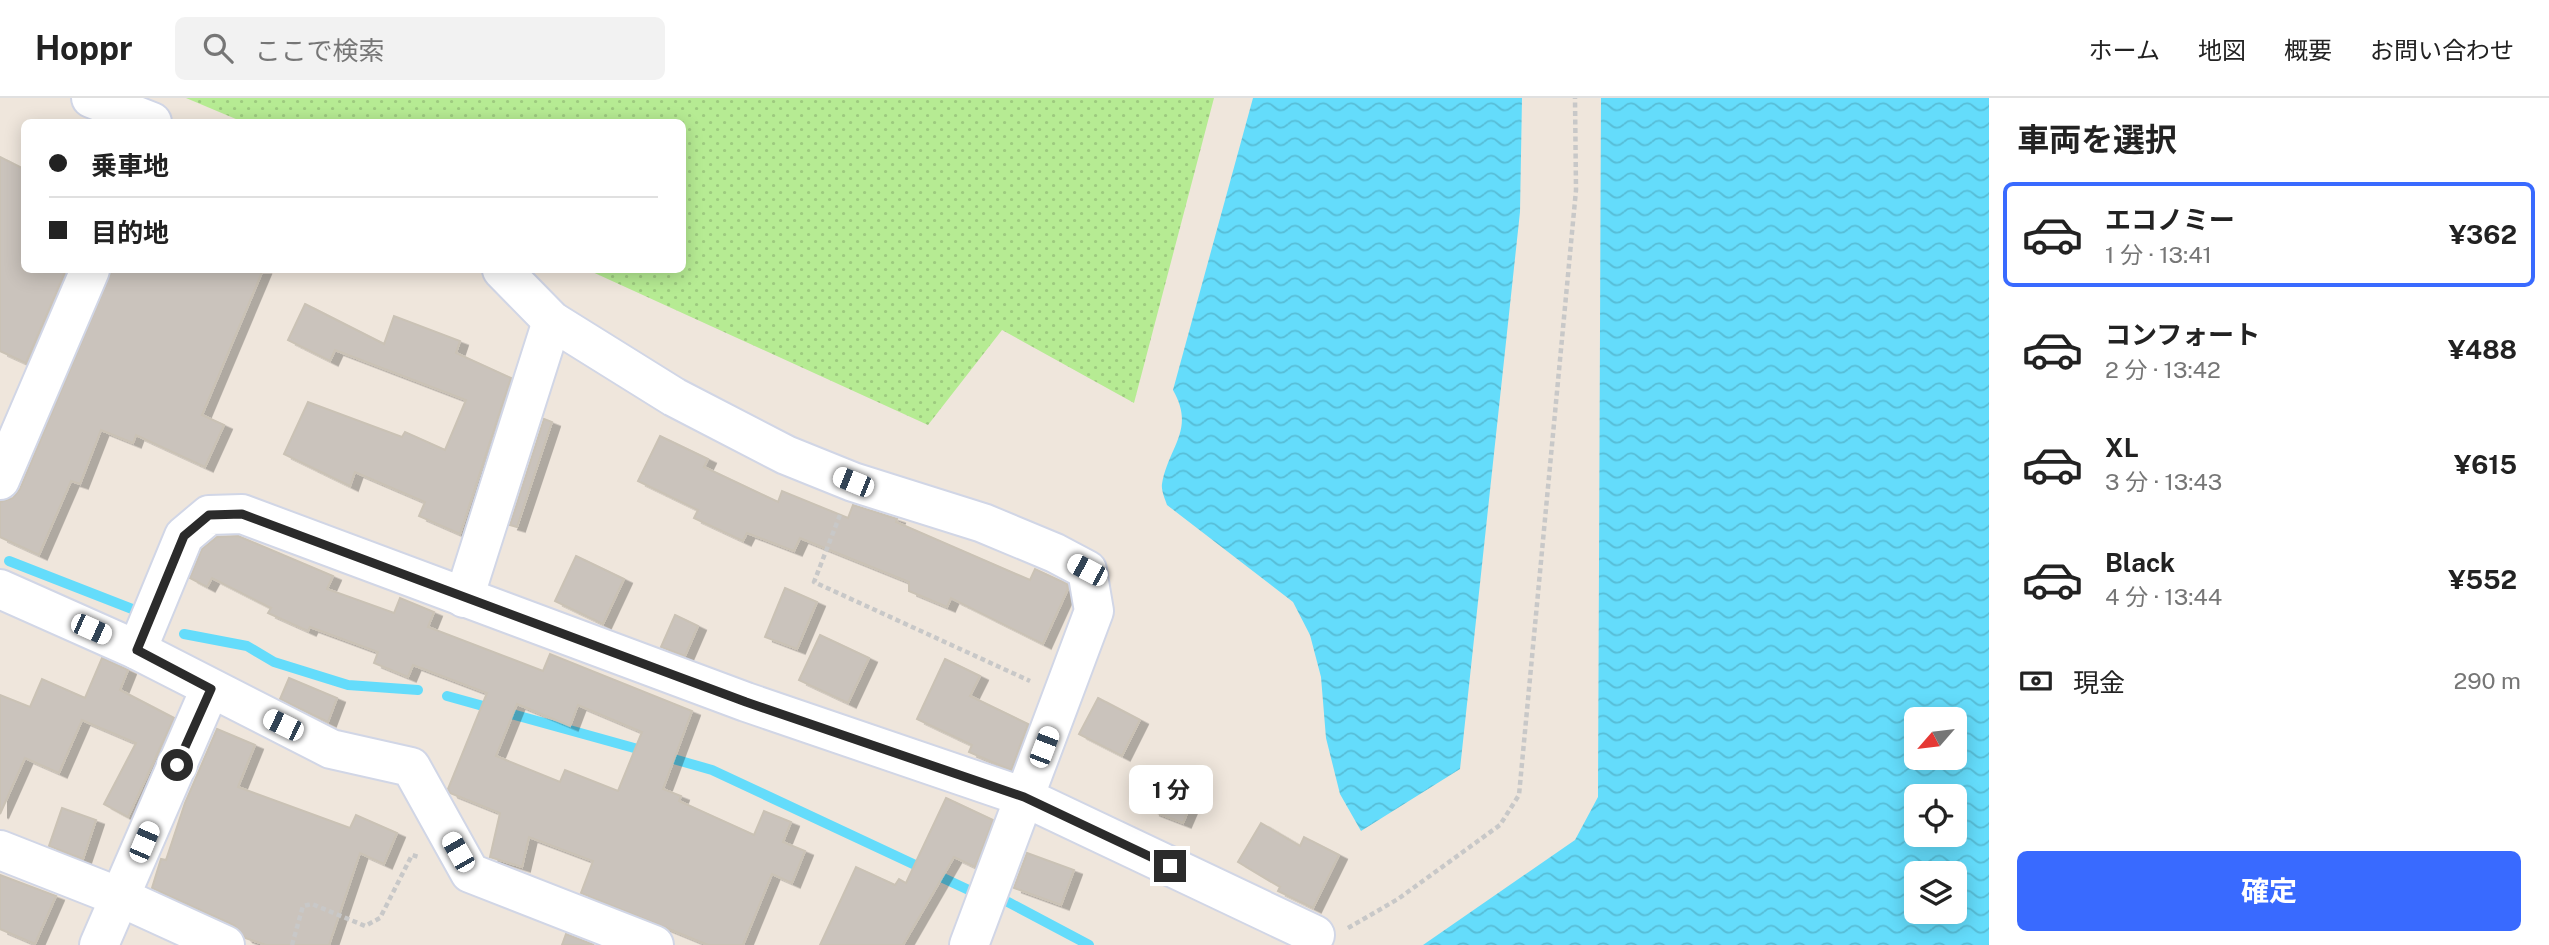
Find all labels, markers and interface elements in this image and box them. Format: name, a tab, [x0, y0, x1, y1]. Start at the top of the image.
search box	[175, 17, 665, 80]
text: Hoppr	[35, 29, 133, 67]
icon: search	[199, 29, 237, 67]
text: ここで検索	[255, 35, 385, 66]
text: ホーム	[2089, 36, 2160, 64]
text: 地図	[2198, 36, 2246, 64]
text: 概要	[2284, 36, 2332, 64]
text: お問い合わせ	[2370, 36, 2514, 64]
text: 車両を選択	[2017, 121, 2177, 158]
text: 乗車地	[91, 150, 169, 181]
icon: car	[2021, 203, 2084, 266]
text: エコノミー	[2105, 204, 2235, 235]
text: 目的地	[91, 217, 169, 248]
text: ¥362	[2449, 219, 2517, 250]
text: 1 分 · 13:41	[2105, 241, 2212, 268]
icon: car	[2021, 318, 2084, 381]
text: コンフォート	[2105, 319, 2260, 350]
text: ¥488	[2448, 334, 2517, 365]
text: 2 分 · 13:42	[2105, 356, 2221, 383]
text: XL	[2105, 432, 2139, 463]
icon: car	[2021, 433, 2084, 496]
text: ¥615	[2454, 449, 2517, 480]
car	[830, 464, 877, 500]
text: 3 分 · 13:43	[2105, 468, 2222, 495]
text: Black	[2105, 547, 2175, 578]
icon: car	[2021, 548, 2084, 611]
car	[1064, 551, 1111, 589]
text: ¥552	[2448, 564, 2517, 595]
text: 4 分 · 13:44	[2105, 583, 2222, 610]
car	[68, 611, 115, 647]
icon: cash	[2017, 662, 2055, 700]
text: 現金	[2073, 667, 2125, 698]
text: 290 m	[2454, 667, 2521, 694]
car	[260, 706, 307, 744]
north arrow	[1904, 707, 1967, 770]
map controls	[1904, 707, 1967, 924]
car	[1027, 724, 1062, 770]
route start	[161, 749, 193, 781]
callout: 1 分	[1128, 764, 1212, 814]
text: 1 分	[1152, 776, 1190, 803]
button: locate	[1904, 784, 1967, 847]
car	[127, 819, 162, 865]
car	[439, 829, 478, 875]
route end	[1154, 850, 1186, 882]
button: 確定	[2017, 851, 2521, 931]
button: layers	[1904, 861, 1967, 924]

